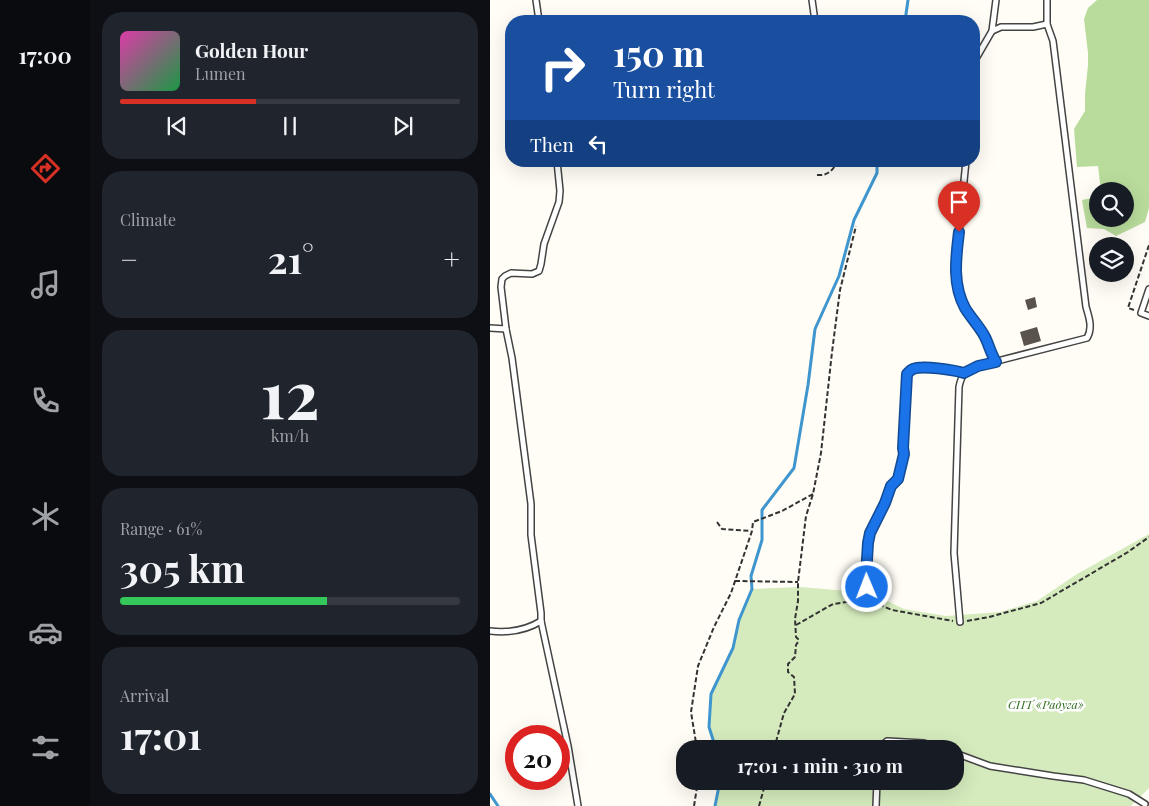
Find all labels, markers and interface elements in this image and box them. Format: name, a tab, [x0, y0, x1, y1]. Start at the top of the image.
text: 150 m	[613, 29, 704, 76]
icon: right	[530, 35, 595, 100]
text: Golden Hour	[195, 37, 308, 63]
text: 17:00	[18, 40, 72, 70]
text: Lumen	[195, 63, 246, 84]
text: Turn right	[613, 74, 715, 104]
icon: previous	[163, 112, 191, 140]
icon: pause	[276, 112, 304, 140]
icon: next	[389, 112, 417, 140]
icon: left	[584, 130, 612, 158]
text: Then	[530, 131, 574, 157]
icon: directions	[28, 151, 63, 186]
pin	[938, 181, 980, 232]
map controls	[1089, 182, 1134, 282]
button: search	[1089, 182, 1134, 227]
icon: arrive	[945, 188, 973, 216]
text: Climate	[120, 209, 176, 230]
text: 21°	[268, 233, 314, 284]
button: layers	[1089, 237, 1134, 282]
text: −	[120, 240, 138, 277]
text: +	[444, 240, 460, 277]
icon: music	[28, 267, 63, 302]
text: 12	[261, 349, 319, 435]
icon: phone	[28, 383, 63, 418]
text: km/h	[271, 425, 309, 446]
icon: climate	[28, 499, 63, 534]
text: Range · 61%	[120, 518, 202, 539]
text: 305 km	[120, 542, 245, 593]
position arrow	[840, 560, 892, 612]
icon: car	[28, 615, 63, 650]
text: Arrival	[120, 685, 169, 706]
park label: СНТ «Радуга»	[1008, 696, 1084, 712]
text: 17:01	[120, 709, 202, 760]
speed limit sign: 20	[505, 725, 570, 790]
icon: filters	[28, 730, 63, 765]
text: 17:01 · 1 min · 310 m	[737, 752, 903, 778]

